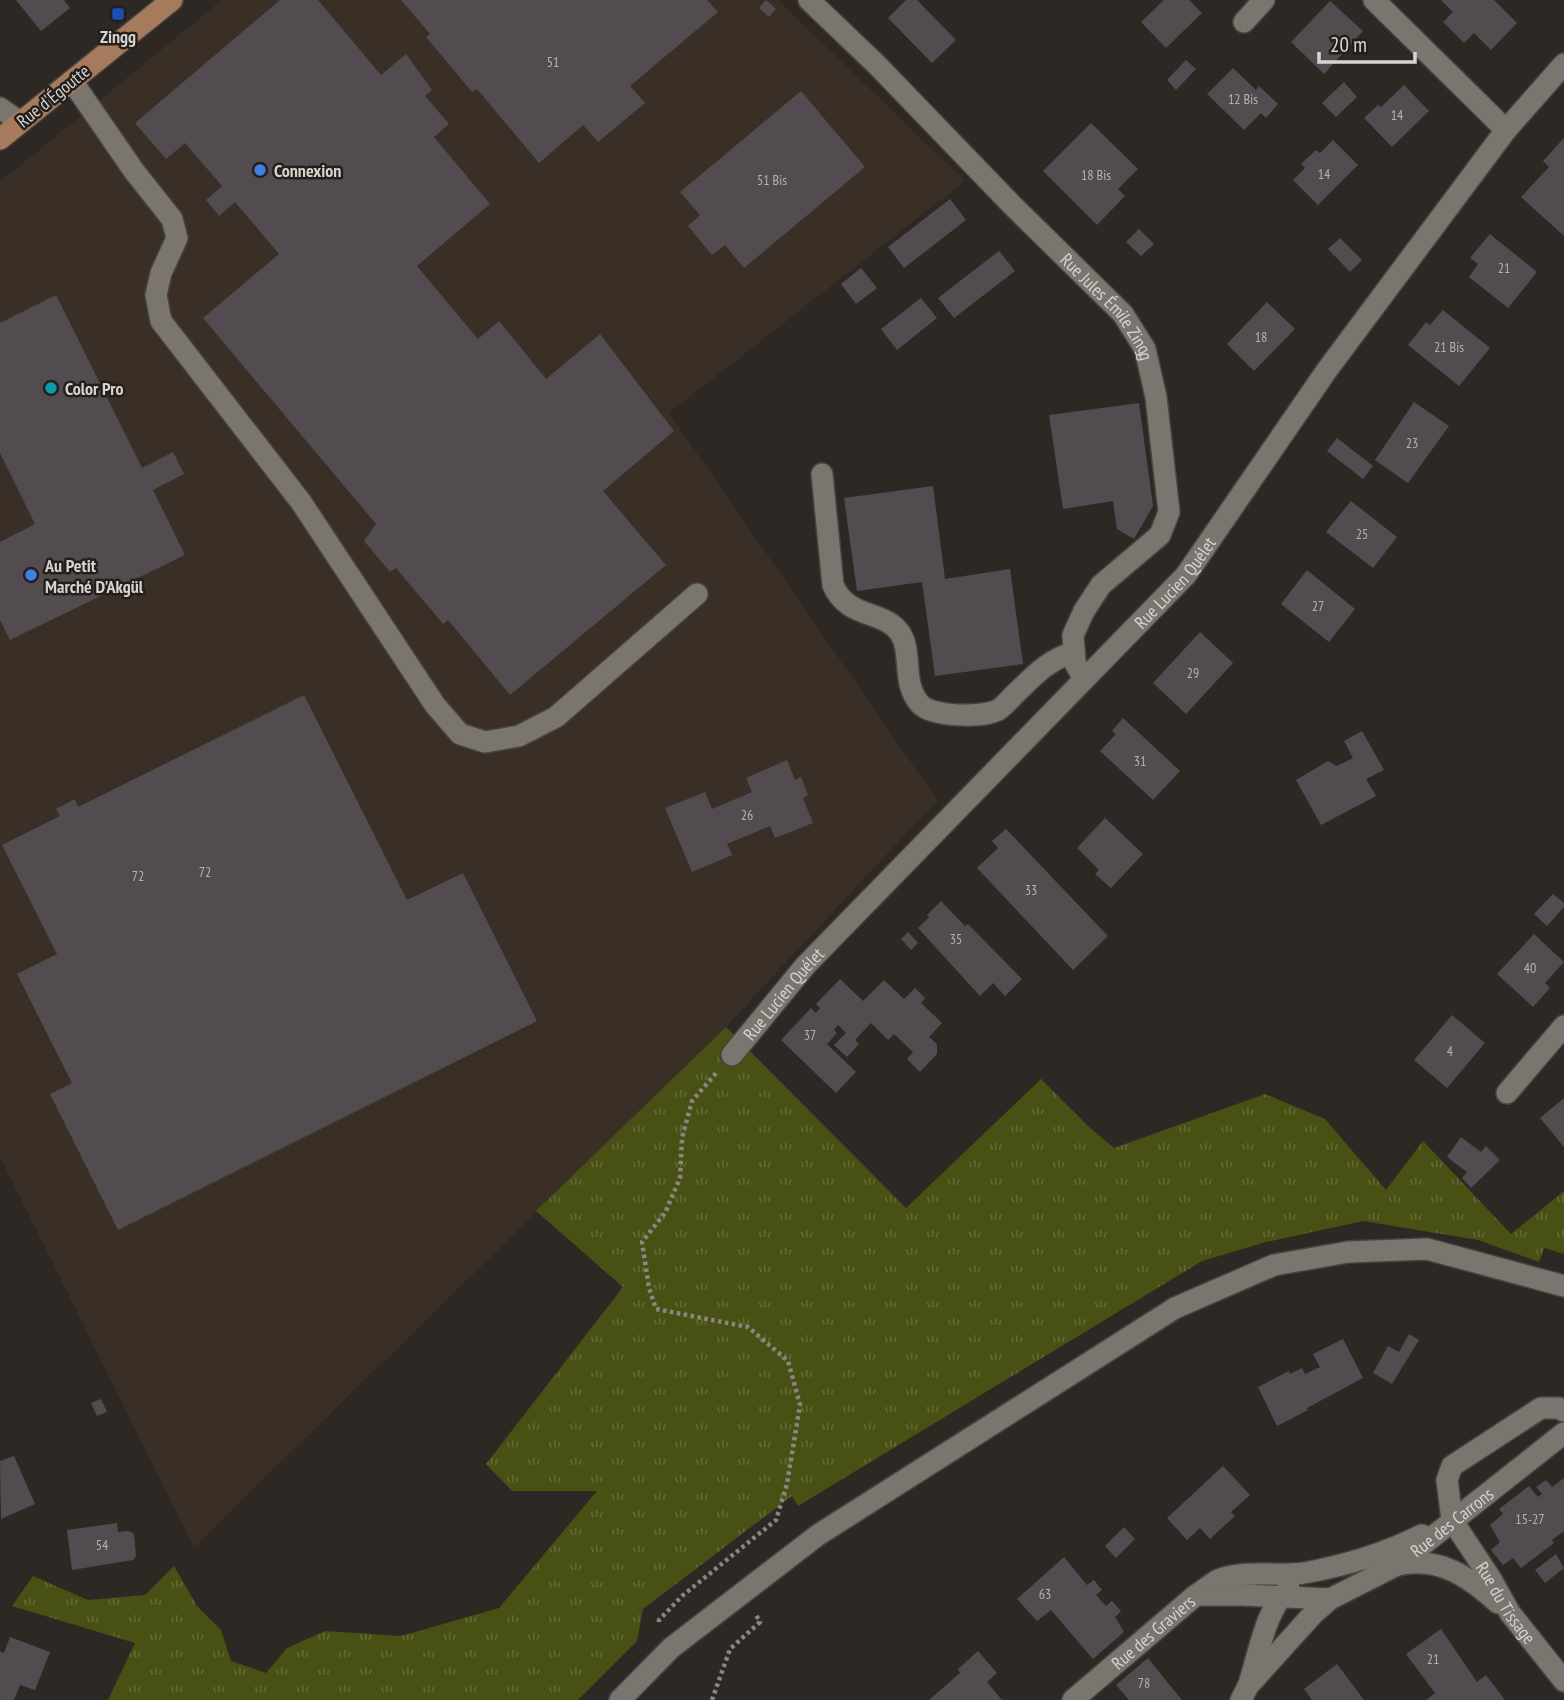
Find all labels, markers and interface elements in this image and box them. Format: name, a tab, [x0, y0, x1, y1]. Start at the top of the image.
marker: Zingg	[110, 6, 126, 22]
scale bar	[1319, 21, 1415, 65]
place label: Zingg	[100, 25, 136, 48]
text: 20 m	[1330, 31, 1367, 58]
house number: 51	[547, 53, 559, 71]
street label: Rue d'Égoutte	[12, 60, 94, 132]
house number: 12 Bis	[1228, 90, 1258, 108]
house number: 14	[1391, 106, 1404, 124]
place label: Connexion	[274, 159, 341, 182]
marker: Connexion	[252, 162, 268, 178]
house number: 14	[1318, 165, 1331, 183]
house number: 18 Bis	[1081, 166, 1111, 184]
house number: 51 Bis	[757, 171, 787, 189]
street label: Rue Jules Émile Zingg	[1056, 248, 1159, 362]
house number: 21	[1498, 259, 1510, 277]
house number: 18	[1255, 328, 1267, 346]
house number: 21 Bis	[1434, 338, 1464, 356]
place label: Color Pro	[65, 377, 124, 400]
marker: Color Pro	[43, 380, 59, 396]
house number: 23	[1406, 434, 1418, 452]
house number: 25	[1356, 525, 1368, 543]
street label: Rue Lucien Quélet	[1129, 532, 1220, 633]
place label: Au Petit Marché D'Akgül	[44, 554, 144, 598]
marker: Au Petit Marché D'Akgül	[23, 567, 39, 583]
house number: 27	[1312, 597, 1324, 615]
house number: 29	[1187, 664, 1199, 682]
house number: 31	[1134, 752, 1146, 770]
house number: 26	[741, 806, 753, 824]
house number: 72	[199, 863, 211, 881]
house number: 72	[132, 867, 144, 885]
house number: 33	[1025, 881, 1037, 899]
house number: 35	[950, 930, 962, 948]
street label: Rue Lucien Quélet	[738, 942, 829, 1045]
house number: 40	[1524, 959, 1536, 977]
house number: 37	[804, 1026, 816, 1044]
house number: 4	[1447, 1042, 1454, 1060]
street label: Rue des Carrons	[1405, 1482, 1498, 1562]
house number: 15-27	[1515, 1510, 1545, 1528]
house number: 54	[96, 1536, 109, 1554]
street label: Rue du Tissage	[1471, 1557, 1541, 1648]
house number: 63	[1039, 1585, 1051, 1603]
street label: Rue des Graviers	[1106, 1590, 1200, 1674]
house number: 21	[1427, 1650, 1439, 1668]
house number: 78	[1138, 1674, 1150, 1692]

